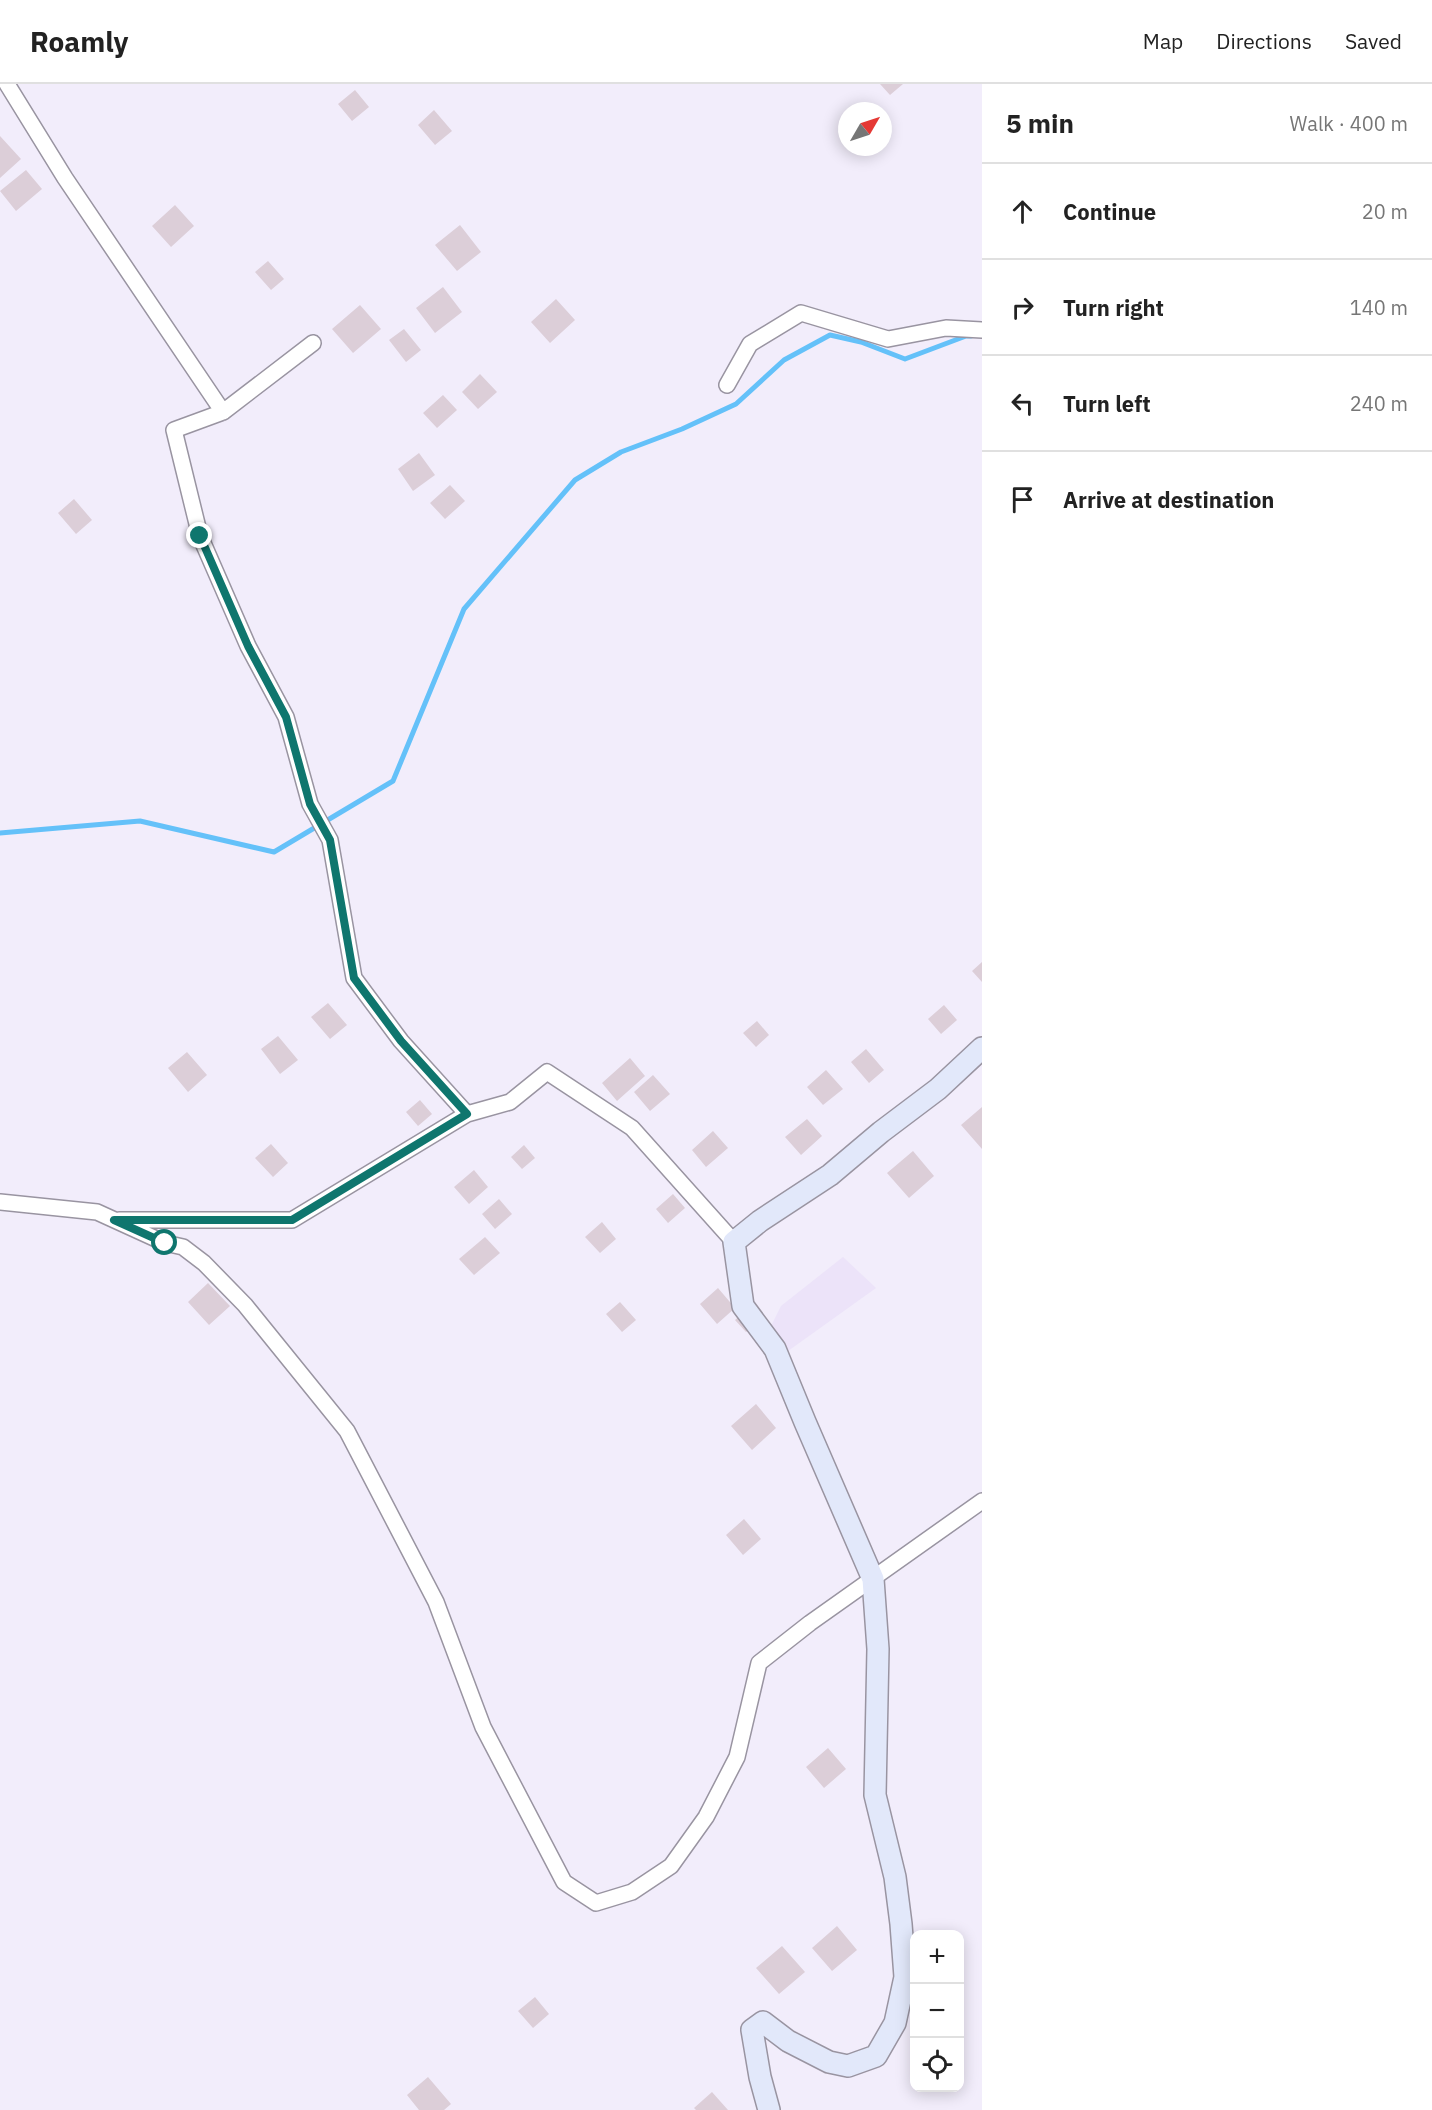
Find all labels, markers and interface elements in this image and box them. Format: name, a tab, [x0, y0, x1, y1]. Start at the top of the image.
text: Roamly	[30, 23, 128, 60]
text: Map	[1143, 27, 1183, 55]
text: Directions	[1216, 27, 1312, 55]
text: Saved	[1345, 27, 1402, 55]
north arrow	[838, 102, 892, 156]
text: 5 min	[1006, 106, 1074, 140]
text: Walk · 400 m	[1290, 110, 1408, 137]
icon: ahead	[1006, 195, 1039, 228]
text: Continue	[1063, 197, 1156, 226]
text: 20 m	[1362, 198, 1408, 225]
icon: right	[1006, 291, 1039, 324]
text: Turn right	[1063, 293, 1164, 322]
text: 140 m	[1350, 294, 1408, 321]
icon: left	[1006, 387, 1039, 420]
text: Turn left	[1063, 389, 1151, 418]
text: 240 m	[1350, 390, 1408, 417]
icon: arrive	[1006, 483, 1039, 516]
text: Arrive at destination	[1063, 485, 1274, 514]
route end	[186, 522, 212, 548]
route start	[151, 1229, 177, 1255]
map controls	[910, 1930, 964, 2092]
button: +	[910, 1930, 964, 1984]
button: −	[910, 1984, 964, 2038]
button: locate	[910, 2038, 964, 2092]

